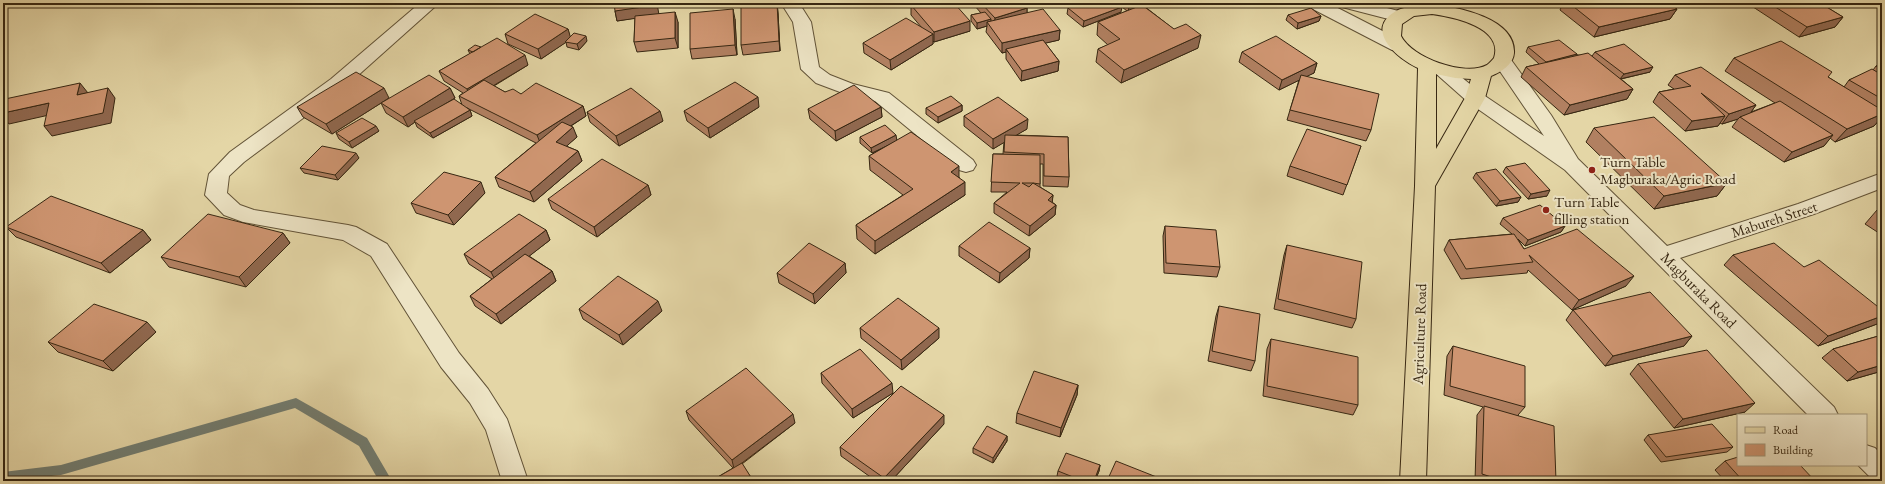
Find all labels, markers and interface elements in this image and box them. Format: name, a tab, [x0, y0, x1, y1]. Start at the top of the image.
place label: Turn Table Magburaka/Agric Road	[1600, 152, 1736, 188]
marker: Turn Table Magburaka/Agric Road	[1587, 165, 1597, 175]
place label: Turn Table filling station	[1554, 192, 1629, 228]
street label: Mabureh Street	[1729, 196, 1820, 242]
marker: Turn Table filling station	[1541, 205, 1551, 215]
street label: Magburaka Road	[1657, 248, 1741, 332]
street label: Agriculture Road	[1408, 283, 1430, 386]
legend	[1737, 414, 1867, 466]
text: Road	[1773, 422, 1799, 438]
text: Building	[1773, 442, 1814, 458]

